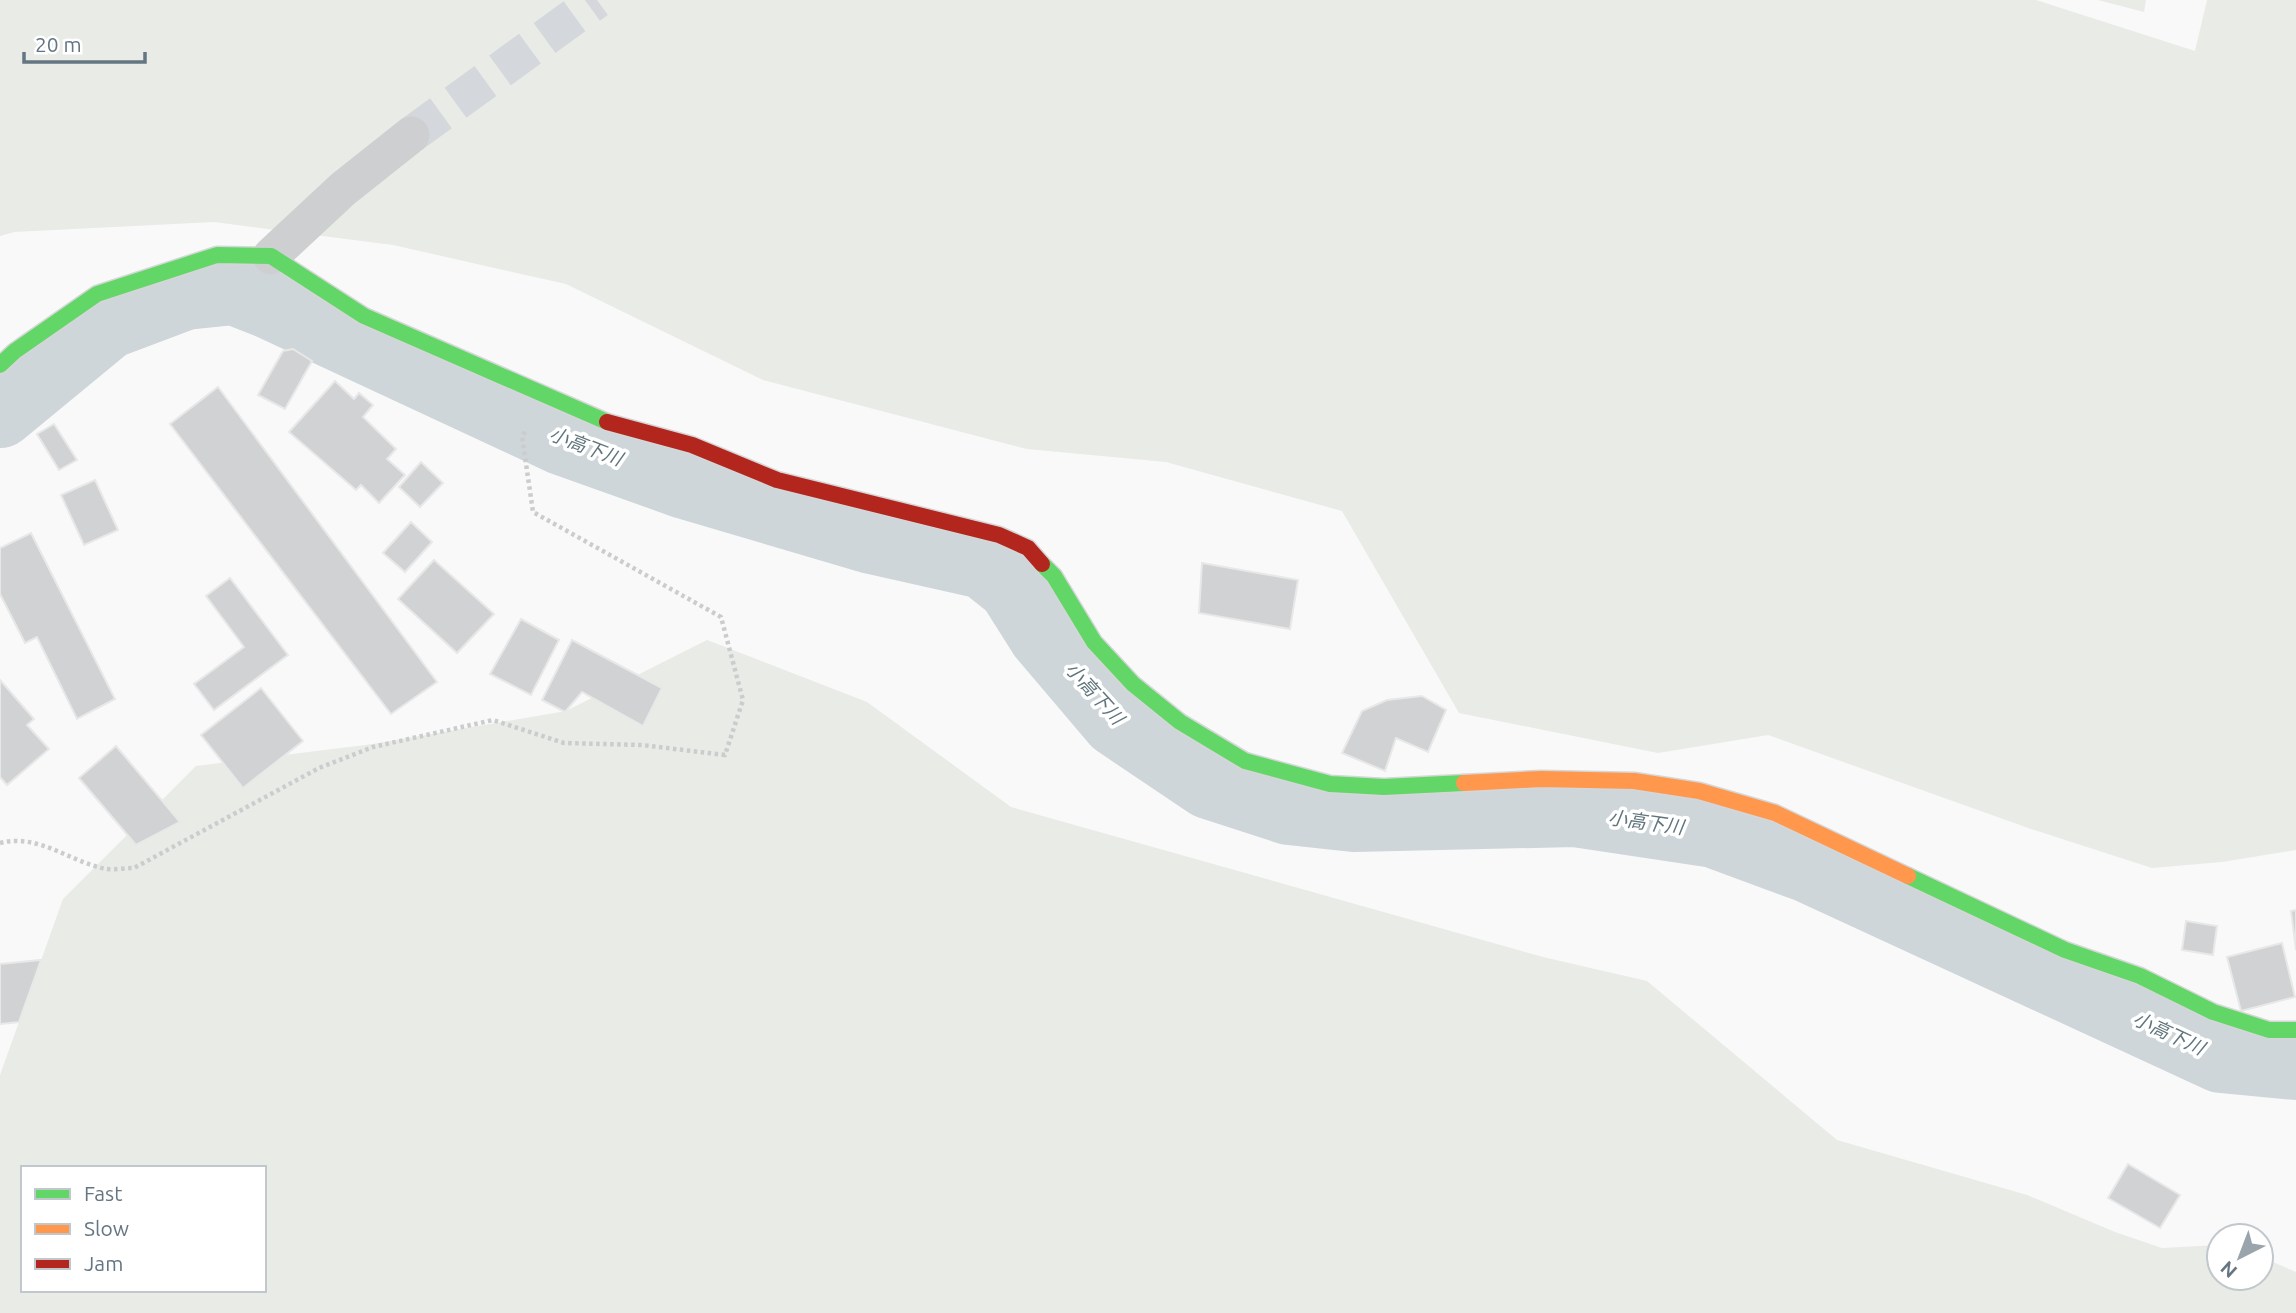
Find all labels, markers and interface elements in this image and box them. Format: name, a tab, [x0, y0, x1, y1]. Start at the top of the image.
scale bar	[24, 21, 145, 65]
text: 20 m	[35, 32, 82, 56]
water label: 小高下川	[547, 422, 627, 471]
water label: 小高下川	[1061, 657, 1130, 730]
water label: 小高下川	[1607, 806, 1687, 838]
water label: 小高下川	[2130, 1007, 2210, 1060]
legend	[21, 1166, 266, 1292]
text: Fast	[84, 1181, 122, 1205]
text: Slow	[84, 1216, 129, 1240]
north arrow	[2205, 1222, 2275, 1292]
text: Jam	[84, 1251, 123, 1275]
text: N	[2216, 1257, 2241, 1283]

